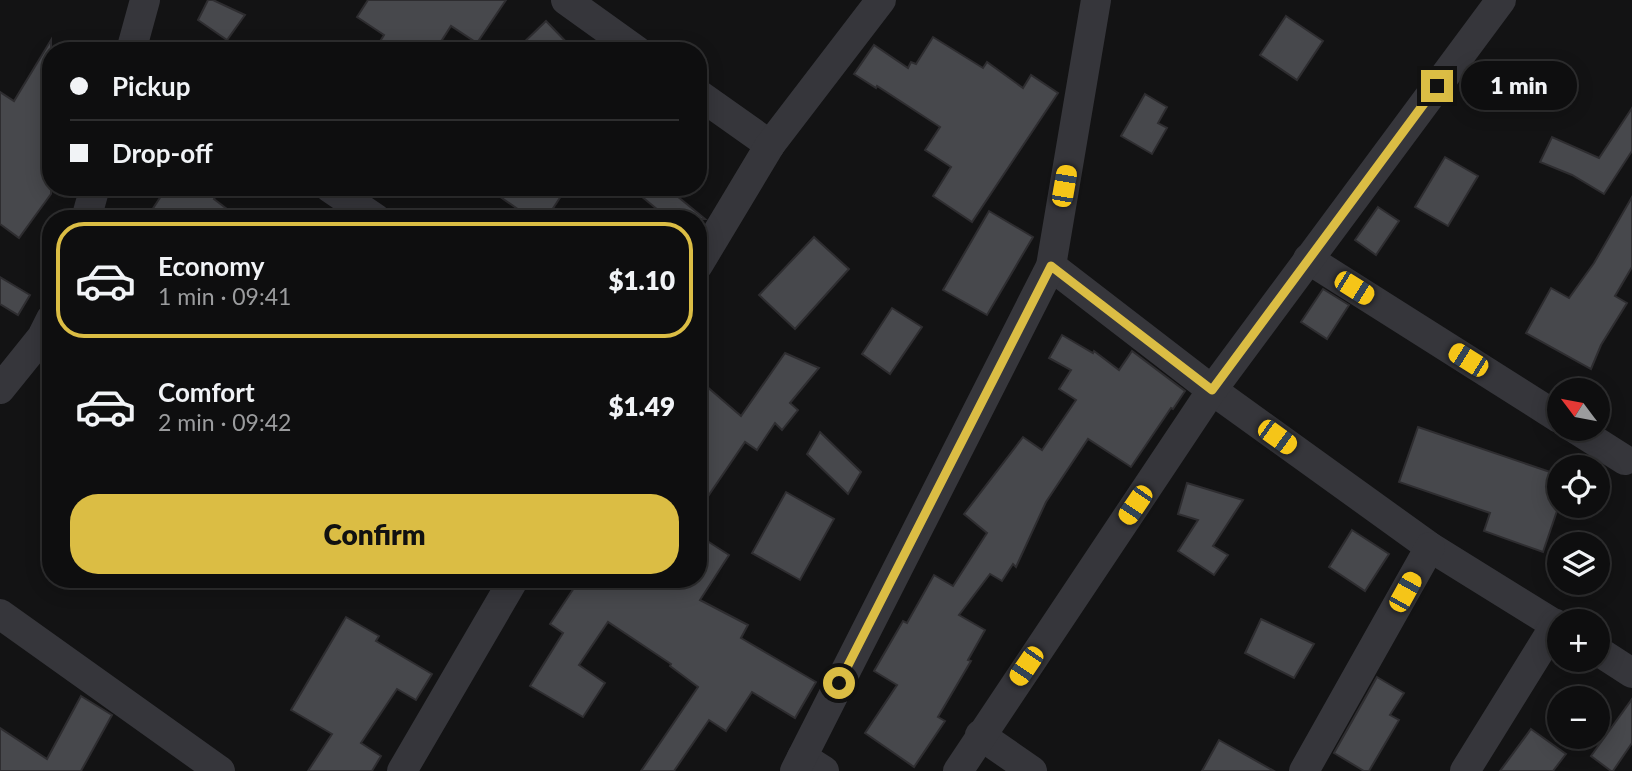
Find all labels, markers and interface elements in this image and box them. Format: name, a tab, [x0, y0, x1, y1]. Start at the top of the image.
callout: 1 min	[1462, 62, 1577, 110]
text: Pickup	[112, 70, 191, 102]
route end	[1421, 70, 1453, 102]
text: 1 min	[1490, 71, 1548, 99]
text: Drop-off	[112, 137, 213, 169]
car	[1051, 163, 1078, 209]
icon: car	[74, 249, 137, 312]
text: Economy	[158, 250, 264, 282]
text: $1.10	[608, 264, 675, 296]
car	[1331, 268, 1378, 308]
text: 1 min · 09:41	[158, 282, 291, 310]
car	[1445, 340, 1492, 380]
icon: car	[74, 375, 137, 438]
text: Comfort	[158, 376, 255, 408]
north arrow	[1547, 378, 1610, 441]
map controls	[1547, 378, 1610, 749]
text: $1.49	[608, 390, 675, 422]
text: 2 min · 09:42	[158, 408, 291, 436]
car	[1254, 416, 1301, 458]
button: locate	[1547, 455, 1610, 518]
car	[1115, 482, 1156, 528]
button: Confirm	[70, 494, 679, 574]
button: layers	[1547, 532, 1610, 595]
car	[1386, 569, 1425, 615]
button: +	[1547, 609, 1610, 672]
car	[1006, 643, 1047, 689]
route start	[823, 667, 855, 699]
button: −	[1547, 686, 1610, 749]

